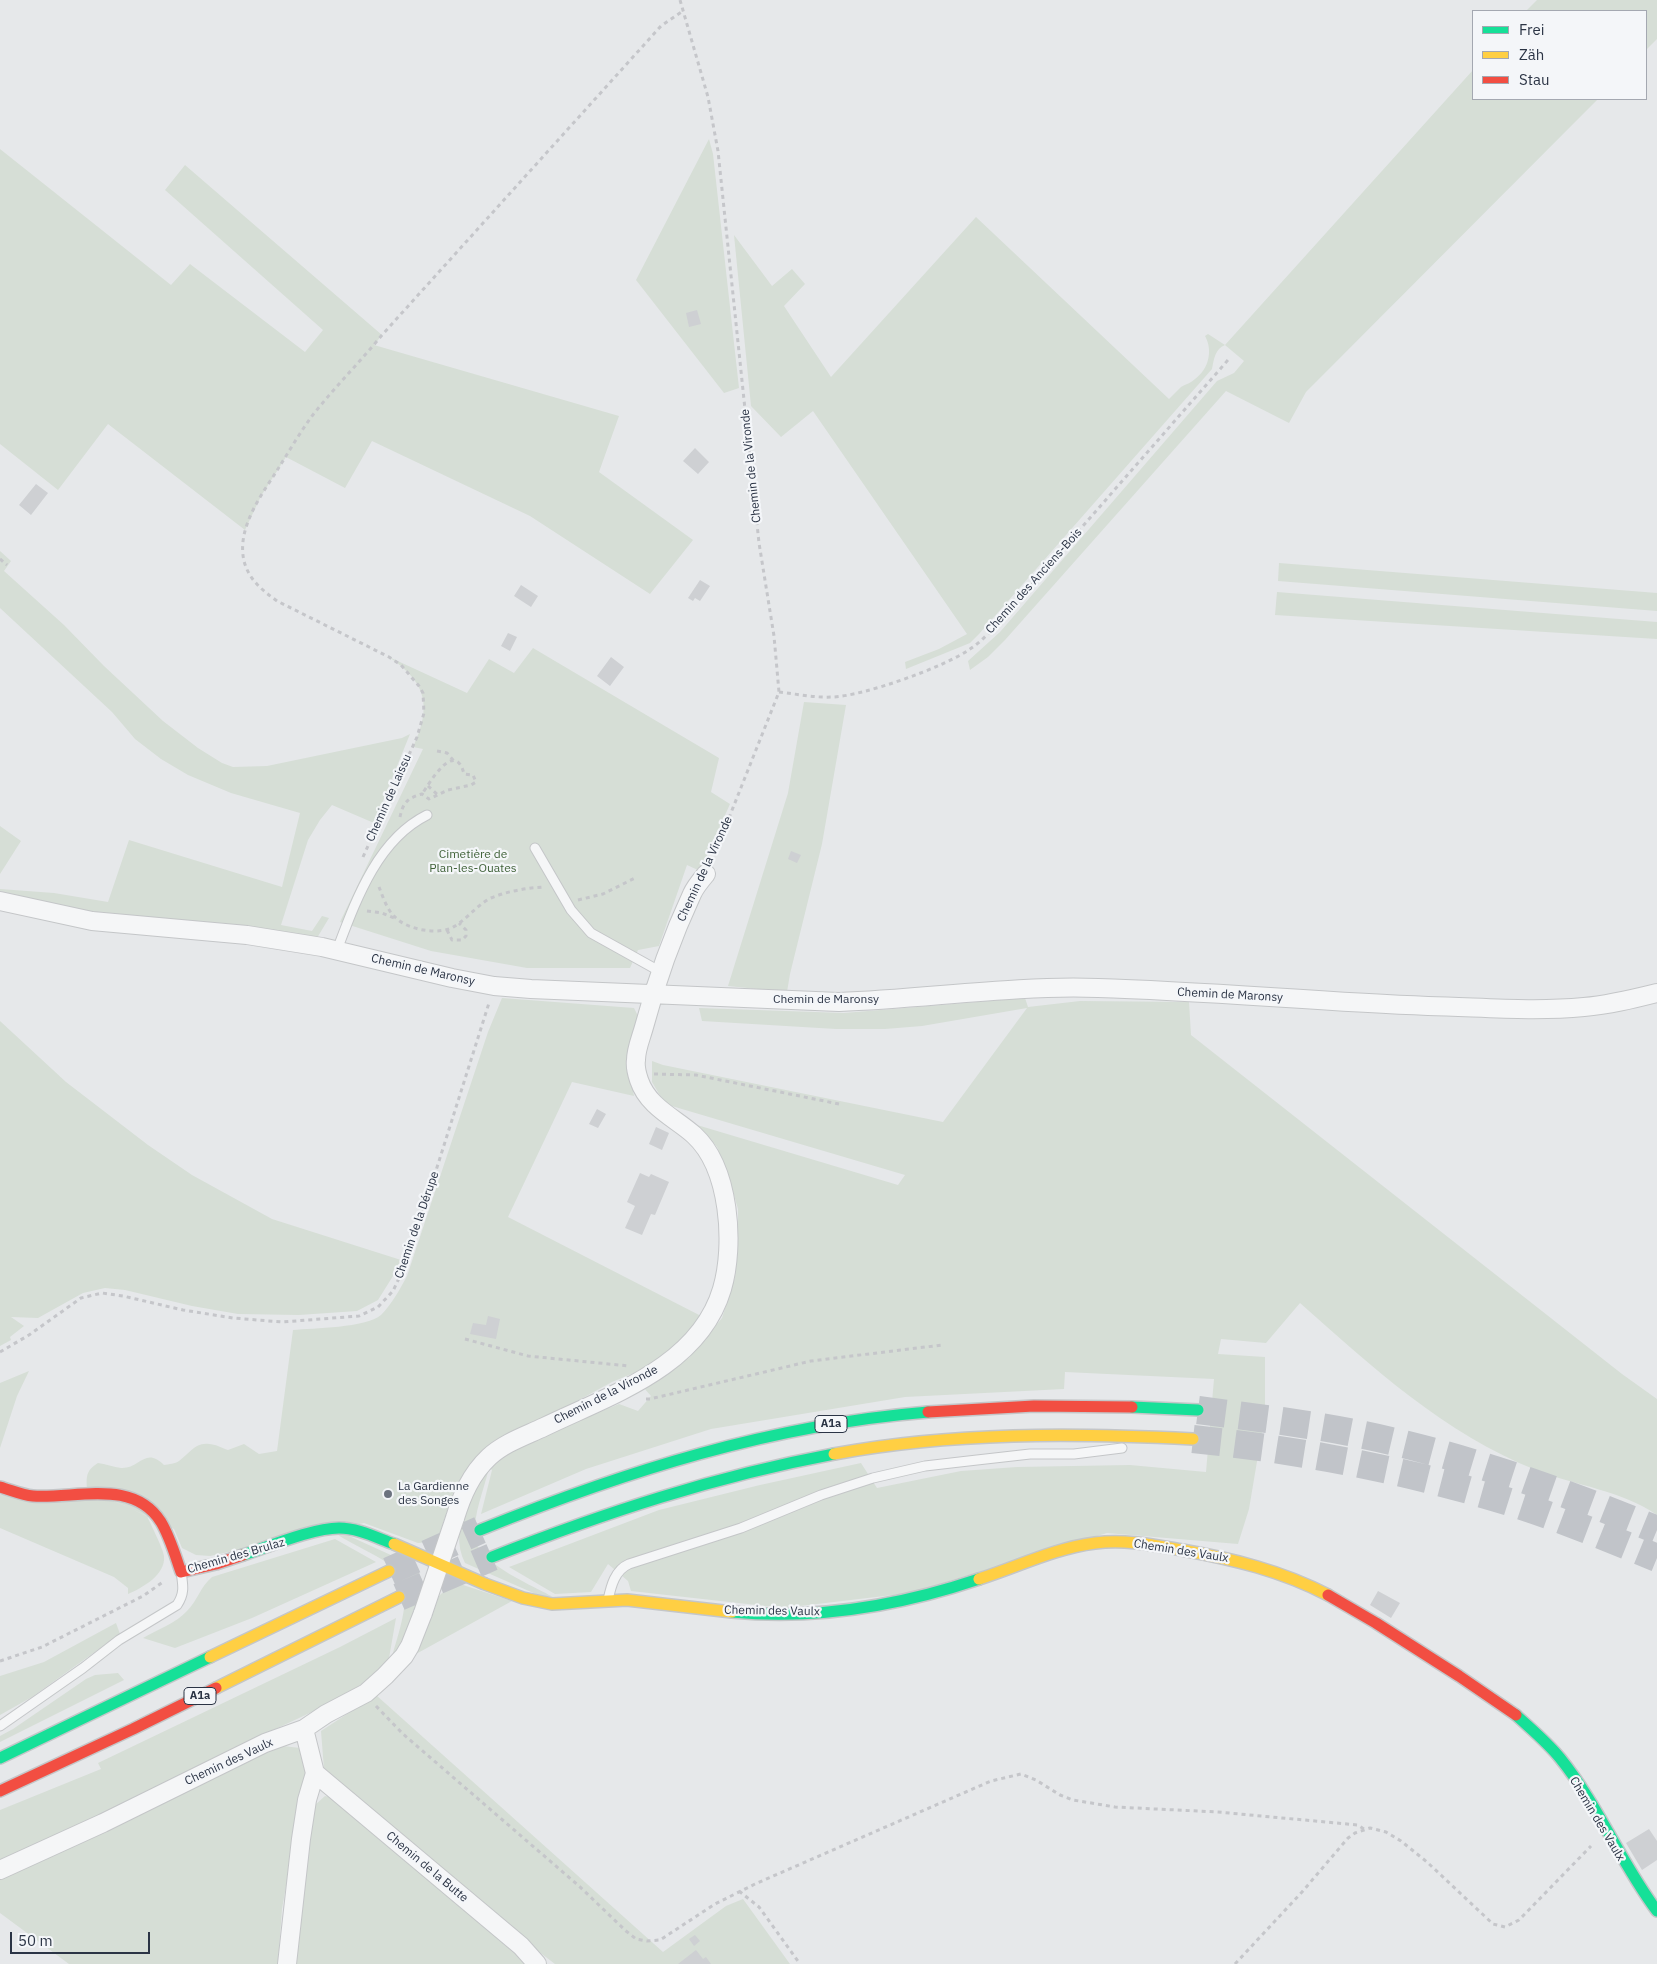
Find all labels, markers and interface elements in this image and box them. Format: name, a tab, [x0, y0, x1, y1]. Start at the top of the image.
legend	[1472, 10, 1647, 100]
text: Frei	[1519, 20, 1545, 39]
text: Zäh	[1519, 45, 1544, 64]
text: Stau	[1519, 70, 1550, 89]
street label: Chemin de la Vironde	[738, 408, 764, 524]
street label: Chemin des Anciens-Bois	[983, 525, 1085, 637]
street label: Chemin de Laissu	[363, 752, 415, 844]
street label: Chemin de la Vironde	[674, 814, 736, 924]
park label: Cimetière de Plan-les-Ouates	[429, 848, 517, 876]
street label: Chemin de Maronsy	[370, 951, 476, 989]
street label: Chemin de Maronsy	[1177, 985, 1283, 1005]
street label: Chemin de Maronsy	[773, 993, 879, 1007]
street label: Chemin de la Dérupe	[392, 1170, 442, 1280]
street label: Chemin de la Vironde	[552, 1363, 660, 1427]
road number: A1a	[815, 1416, 847, 1432]
place label: La Gardienne des Songes	[398, 1480, 469, 1508]
marker: La Gardienne des Songes	[382, 1488, 394, 1500]
street label: Chemin des Brulaz	[186, 1535, 286, 1577]
street label: Chemin des Vaulx	[1133, 1536, 1229, 1566]
street label: Chemin des Vaulx	[724, 1603, 820, 1619]
road number: A1a	[184, 1688, 216, 1704]
street label: Chemin des Vaulx	[183, 1735, 275, 1789]
street label: Chemin des Vaulx	[1566, 1774, 1628, 1864]
street label: Chemin de la Butte	[383, 1829, 471, 1905]
scale bar	[12, 1922, 152, 1954]
text: 50 m	[18, 1931, 53, 1950]

